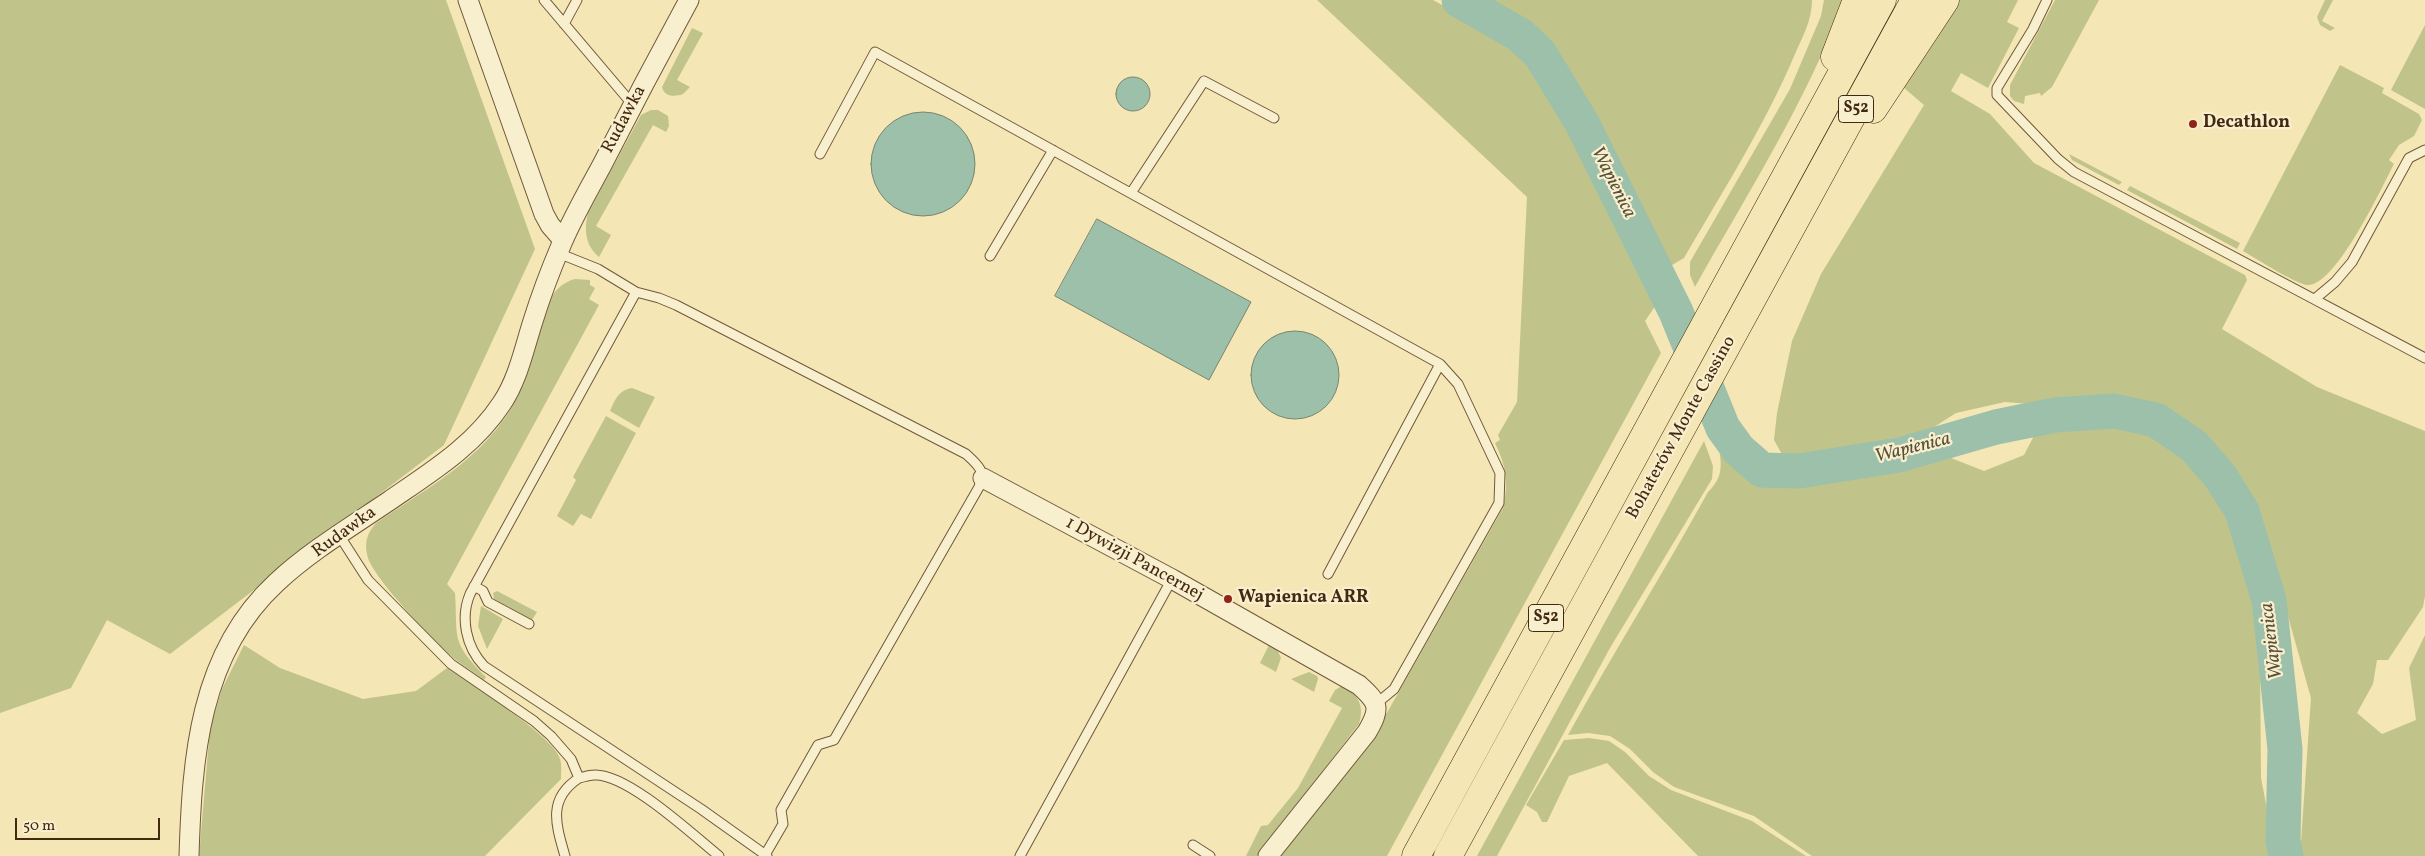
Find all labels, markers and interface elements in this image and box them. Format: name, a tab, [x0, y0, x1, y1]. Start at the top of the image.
street label: Rudawka	[598, 82, 652, 158]
road number: S52	[1838, 96, 1874, 122]
place label: Decathlon	[2203, 113, 2290, 135]
marker: Decathlon	[2187, 118, 2199, 130]
water label: Wapienica	[1584, 144, 1640, 222]
street label: Bohaterów Monte Cassino	[1623, 333, 1741, 523]
water label: Wapienica	[1873, 429, 1953, 469]
street label: Rudawka	[309, 503, 381, 563]
street label: 1 Dywizji Pancernej	[1061, 513, 1207, 607]
place label: Wapienica ARR	[1238, 588, 1369, 610]
marker: Wapienica ARR	[1222, 593, 1234, 605]
water label: Wapienica	[2257, 601, 2289, 681]
road number: S52	[1528, 604, 1564, 632]
scale bar	[18, 808, 162, 840]
text: 50 m	[23, 816, 55, 837]

